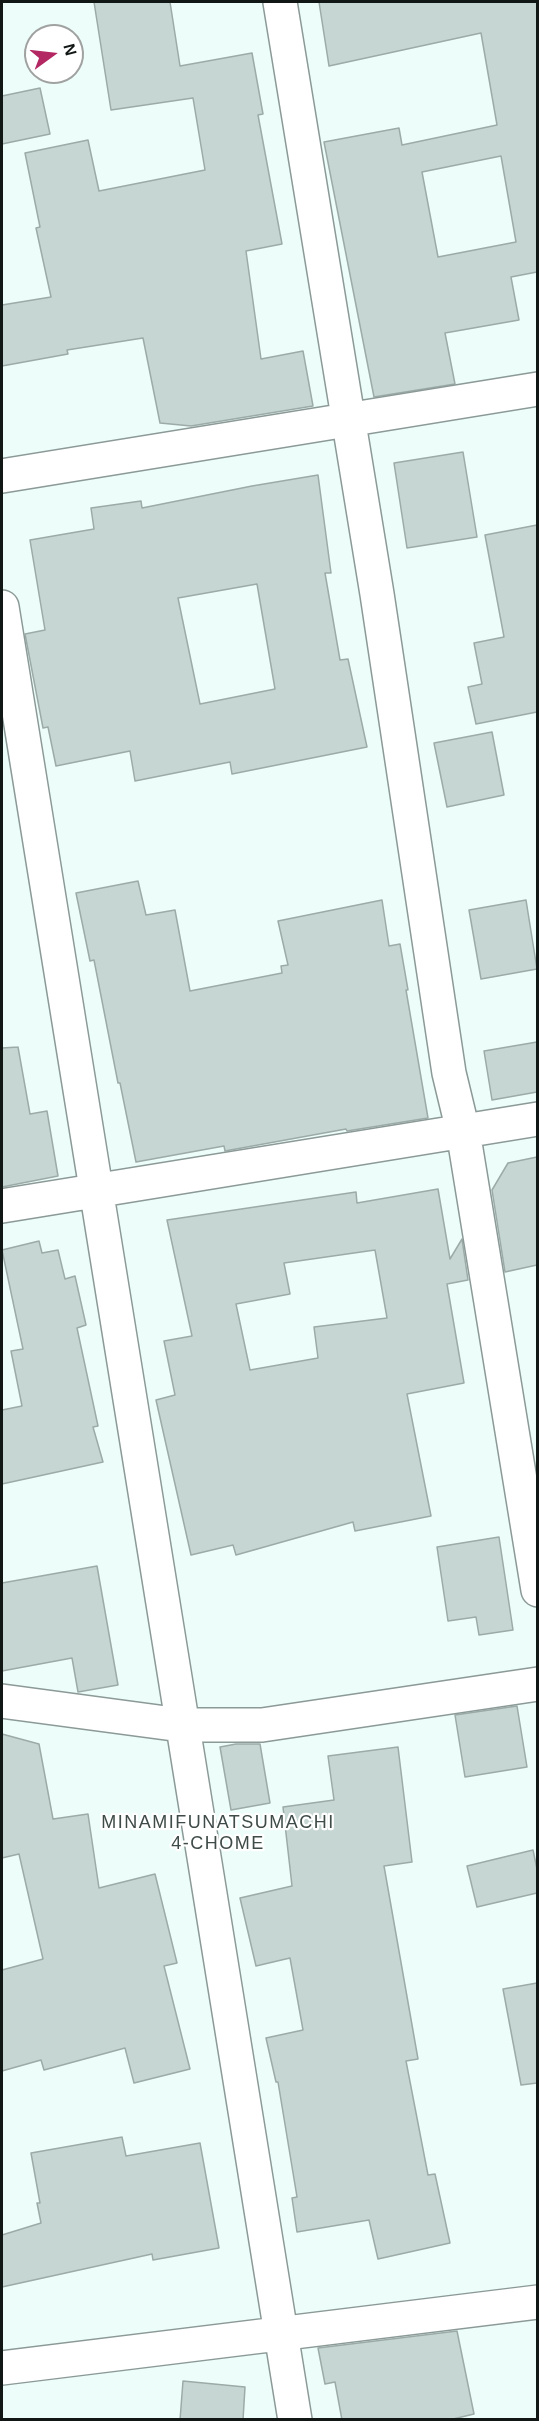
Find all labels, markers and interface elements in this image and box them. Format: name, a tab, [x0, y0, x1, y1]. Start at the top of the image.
north arrow	[24, 24, 84, 84]
text: N	[60, 42, 80, 58]
district label: MINAMIFUNATSUMACHI 4-CHOME	[101, 1812, 335, 1854]

